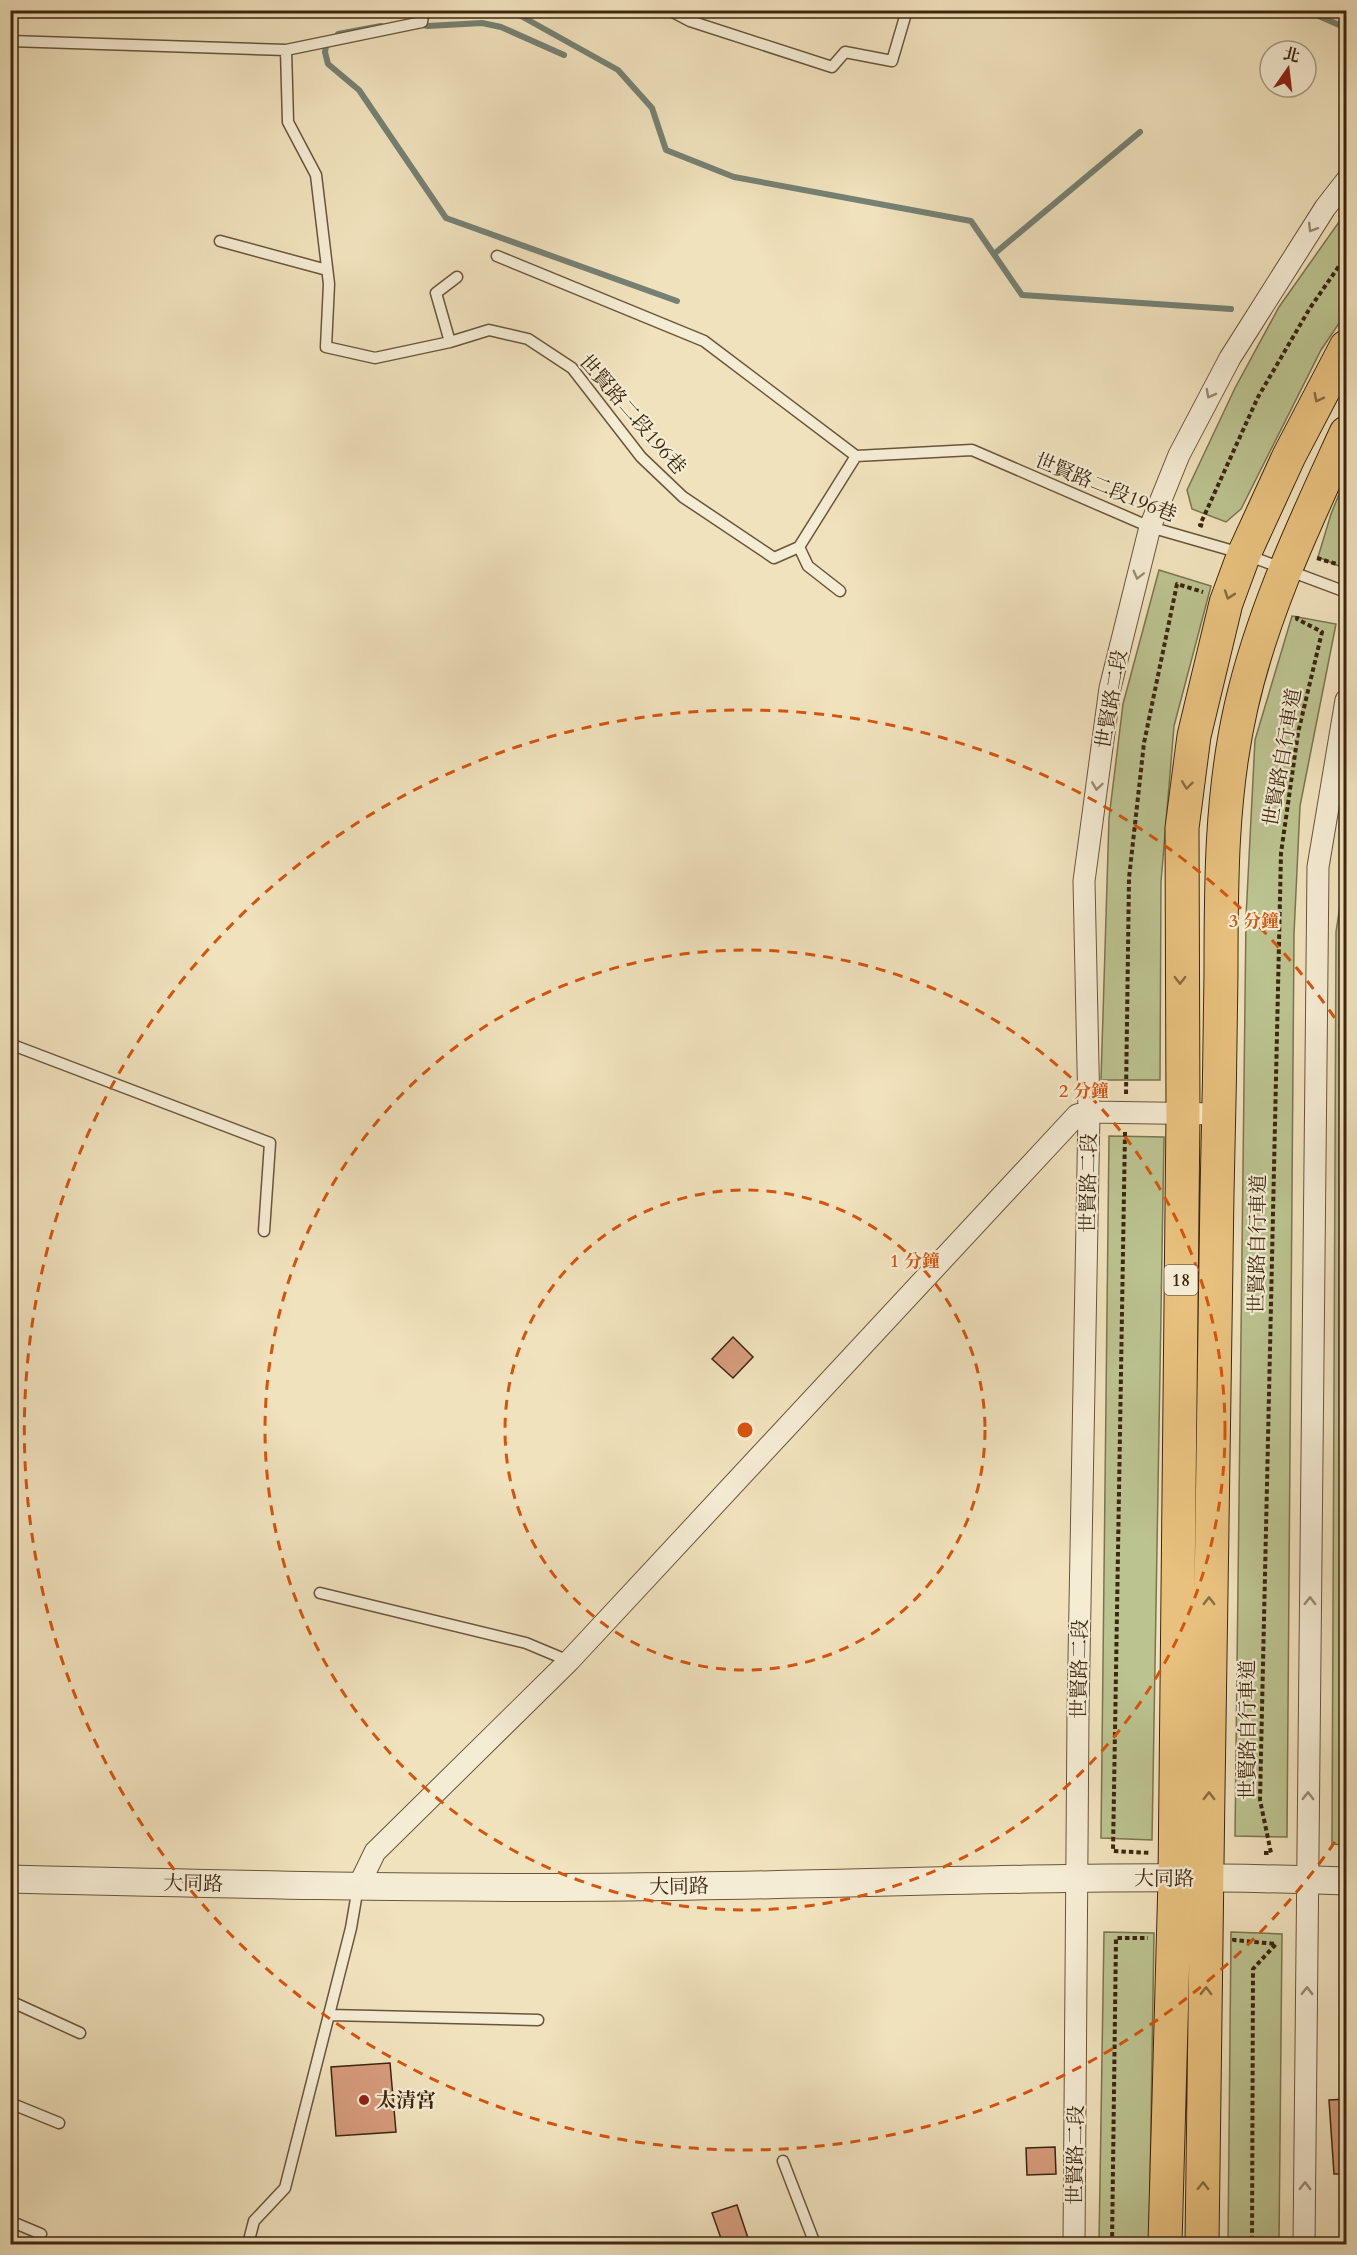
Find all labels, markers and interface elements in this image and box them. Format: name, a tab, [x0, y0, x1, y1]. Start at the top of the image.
north arrow	[1258, 39, 1318, 99]
text: 北	[1281, 43, 1302, 68]
one-way arrow	[1308, 221, 1319, 232]
street label: 世賢路二段196巷	[573, 349, 692, 480]
one-way arrow	[1206, 388, 1218, 399]
one-way arrow	[1314, 392, 1326, 403]
street label: 世賢路二段196巷	[1031, 447, 1181, 528]
one-way arrow	[1133, 570, 1146, 580]
one-way arrow	[1224, 589, 1237, 600]
street label: 世賢路二段	[1090, 648, 1133, 751]
street label: 世賢路自行車道	[1257, 686, 1308, 828]
one-way arrow	[1182, 780, 1194, 790]
one-way arrow	[1091, 782, 1103, 791]
text: 3 分鐘	[1229, 909, 1279, 934]
one-way arrow	[1174, 975, 1186, 984]
text: 2 分鐘	[1059, 1079, 1109, 1104]
street label: 世賢路二段	[1074, 1133, 1103, 1233]
street label: 世賢路自行車道	[1243, 1174, 1272, 1314]
text: 1 分鐘	[890, 1249, 940, 1274]
road number: 18	[1164, 1265, 1198, 1295]
centre of rings	[735, 1420, 755, 1440]
one-way arrow	[1203, 1597, 1216, 1606]
one-way arrow	[1304, 1597, 1317, 1606]
street label: 世賢路二段	[1065, 1619, 1094, 1719]
street label: 世賢路自行車道	[1234, 1660, 1261, 1800]
one-way arrow	[1203, 1792, 1215, 1801]
one-way arrow	[1302, 1792, 1315, 1801]
street label: 大同路	[1134, 1865, 1194, 1892]
street label: 大同路	[163, 1869, 223, 1898]
street label: 大同路	[649, 1872, 709, 1901]
one-way arrow	[1200, 1987, 1212, 1996]
one-way arrow	[1300, 1987, 1313, 1996]
place label: 太清宮	[376, 2087, 436, 2114]
marker: 太清宮	[357, 2093, 371, 2107]
street label: 世賢路二段	[1061, 2105, 1090, 2205]
one-way arrow	[1197, 2182, 1209, 2191]
one-way arrow	[1299, 2182, 1311, 2191]

